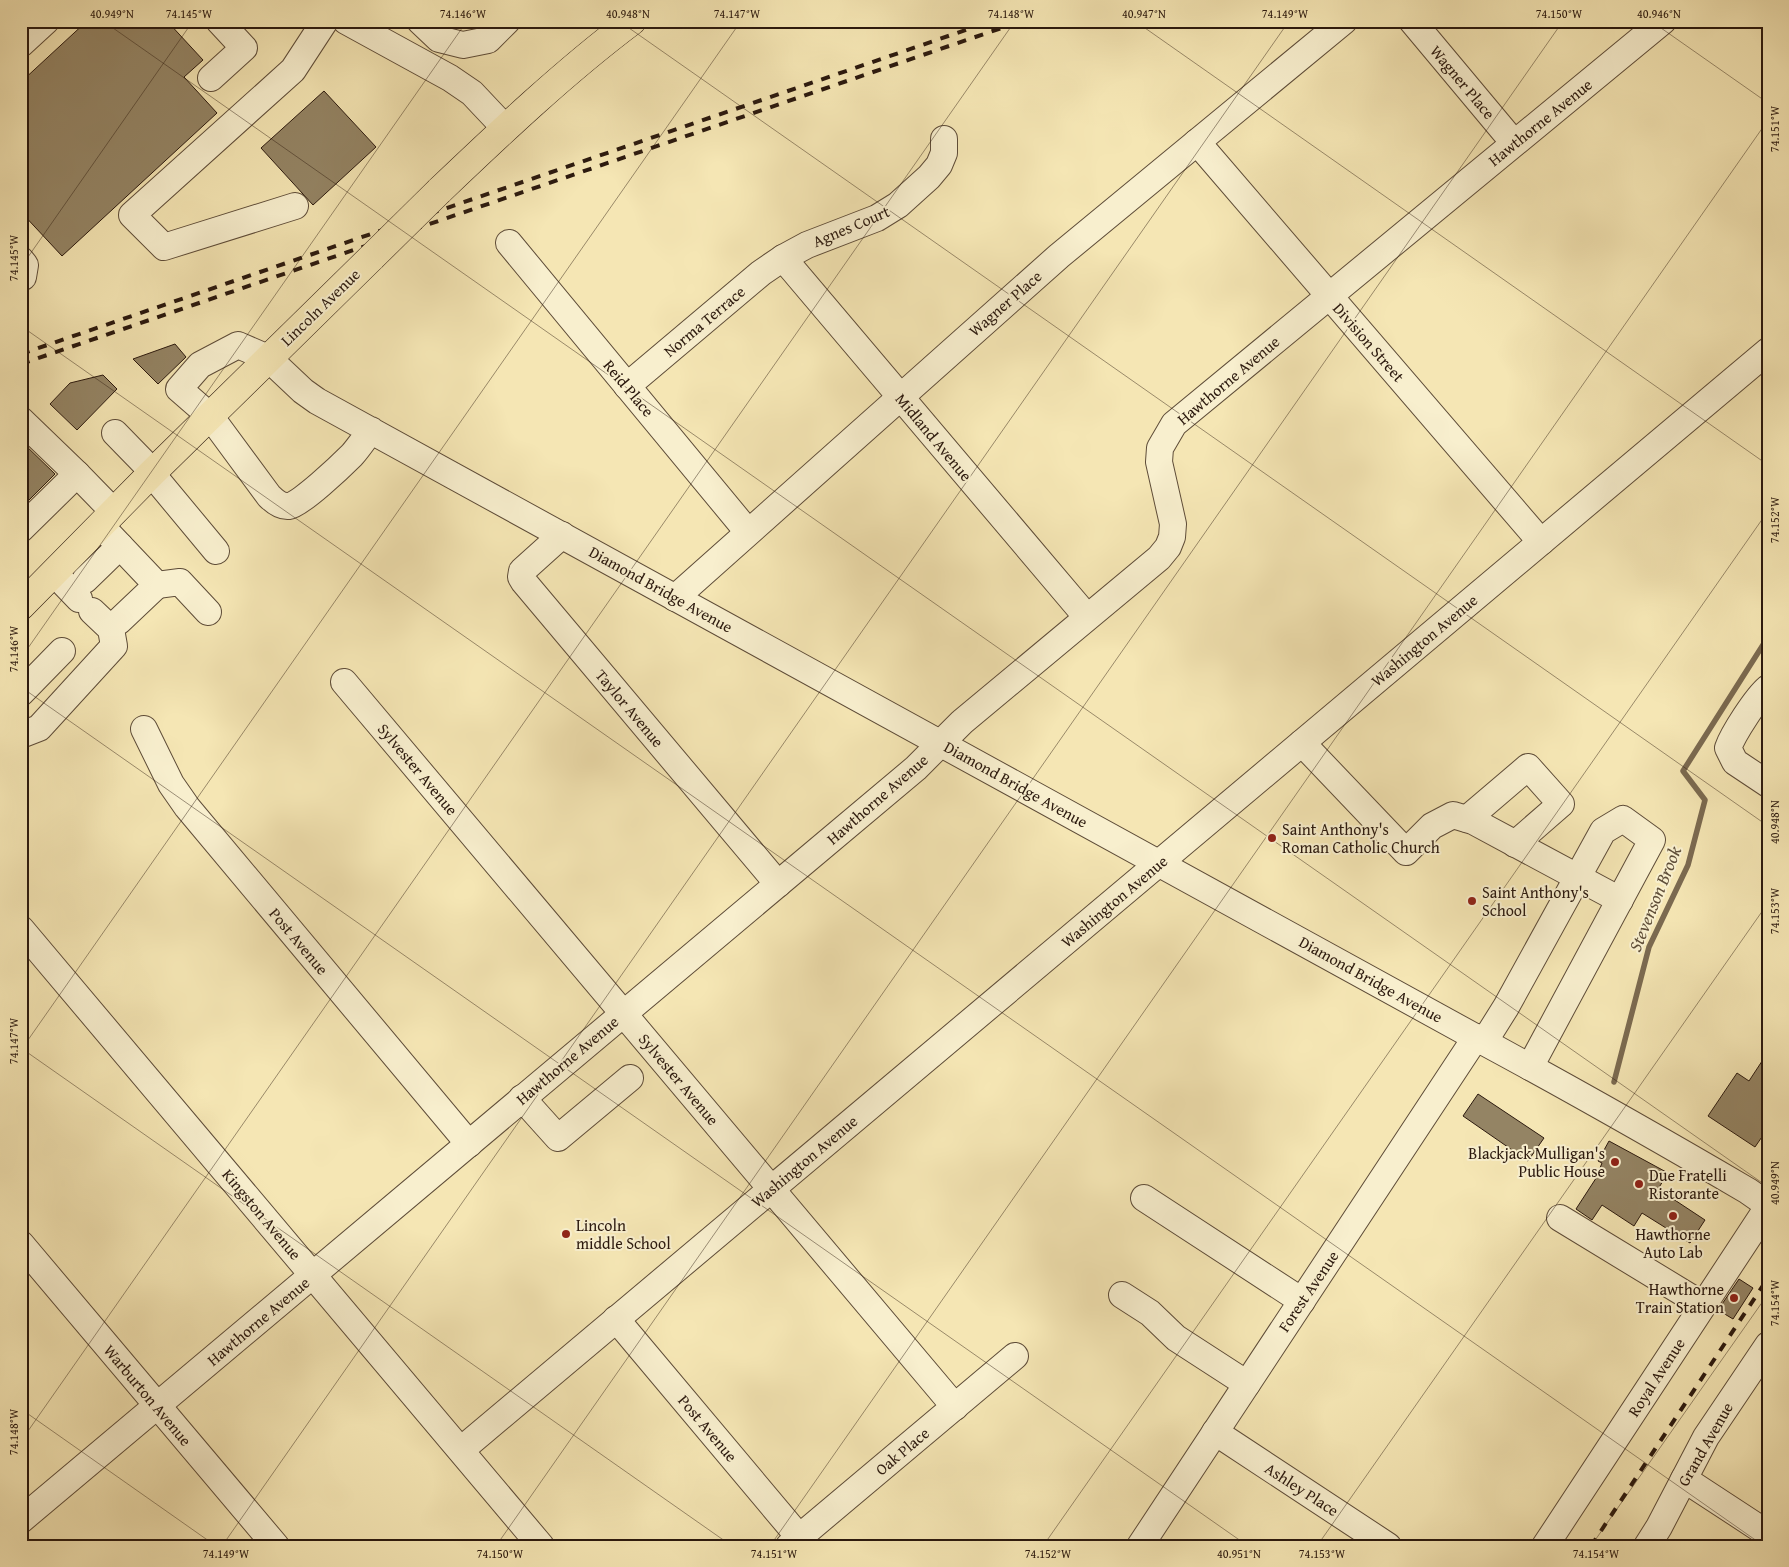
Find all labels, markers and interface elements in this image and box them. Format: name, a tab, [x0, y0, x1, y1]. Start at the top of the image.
text: 40.949°N	[90, 5, 134, 22]
text: 74.145°W	[166, 5, 213, 22]
text: 74.146°W	[440, 5, 487, 22]
text: 40.948°N	[606, 5, 650, 22]
text: 74.147°W	[714, 5, 761, 22]
text: 74.148°W	[988, 5, 1035, 22]
text: 40.947°N	[1122, 5, 1166, 22]
text: 74.149°W	[1262, 5, 1309, 22]
text: 74.150°W	[1536, 5, 1583, 22]
text: 40.946°N	[1637, 5, 1681, 22]
street label: Wagner Place	[1425, 40, 1501, 124]
street label: Hawthorne Avenue	[1483, 72, 1597, 172]
text: 74.151°W	[1766, 105, 1783, 152]
street label: Agnes Court	[809, 199, 894, 253]
text: 74.145°W	[5, 234, 22, 281]
street label: Lincoln Avenue	[275, 263, 365, 351]
street label: Wagner Place	[963, 264, 1047, 342]
street label: Norma Terrace	[658, 280, 750, 362]
street label: Division Street	[1328, 297, 1411, 387]
street label: Hawthorne Avenue	[1171, 330, 1285, 430]
street label: Reid Place	[598, 354, 660, 422]
street label: Midland Avenue	[890, 388, 978, 486]
text: 74.152°W	[1766, 496, 1783, 543]
street label: Diamond Bridge Avenue	[585, 540, 737, 638]
street label: Washington Avenue	[1365, 588, 1483, 692]
text: 74.146°W	[5, 625, 22, 672]
street label: Taylor Avenue	[590, 664, 670, 752]
street label: Sylvester Avenue	[372, 718, 464, 820]
street label: Diamond Bridge Avenue	[940, 735, 1092, 833]
street label: Hawthorne Avenue	[821, 748, 933, 850]
text: 40.948°N	[1766, 800, 1783, 844]
place label: Saint Anthony's Roman Catholic Church	[1282, 817, 1440, 859]
marker: Saint Anthony's Roman Catholic Church	[1266, 832, 1278, 844]
water label: Stevenson Brook	[1621, 841, 1688, 956]
street label: Washington Avenue	[1055, 849, 1173, 953]
place label: Saint Anthony's School	[1482, 880, 1589, 922]
text: 74.153°W	[1766, 887, 1783, 934]
marker: Saint Anthony's School	[1466, 895, 1478, 907]
street label: Post Avenue	[264, 902, 334, 980]
street label: Diamond Bridge Avenue	[1295, 930, 1447, 1028]
street label: Hawthorne Avenue	[510, 1010, 624, 1110]
text: 74.147°W	[5, 1017, 22, 1064]
street label: Sylvester Avenue	[633, 1028, 725, 1130]
street label: Washington Avenue	[745, 1109, 863, 1213]
place label: Blackjack Mulligan's Public House	[1468, 1141, 1605, 1183]
marker: Blackjack Mulligan's Public House	[1609, 1156, 1621, 1168]
text: 40.949°N	[1766, 1161, 1783, 1205]
street label: Kingston Avenue	[217, 1163, 307, 1265]
place label: Due Fratelli Ristorante	[1649, 1163, 1727, 1205]
marker: Due Fratelli Ristorante	[1633, 1178, 1645, 1190]
marker: Hawthorne Auto Lab	[1667, 1210, 1679, 1222]
place label: Lincoln middle School	[576, 1213, 671, 1255]
place label: Hawthorne Auto Lab	[1635, 1222, 1711, 1264]
marker: Lincoln middle School	[560, 1228, 572, 1240]
street label: Forest Avenue	[1272, 1245, 1344, 1337]
street label: Hawthorne Avenue	[201, 1271, 315, 1371]
place label: Hawthorne Train Station	[1636, 1277, 1724, 1319]
text: 74.154°W	[1766, 1279, 1783, 1326]
marker: Hawthorne Train Station	[1728, 1292, 1740, 1304]
street label: Royal Avenue	[1621, 1333, 1691, 1421]
street label: Warburton Avenue	[98, 1339, 198, 1451]
street label: Post Avenue	[673, 1389, 743, 1467]
street label: Grand Avenue	[1671, 1397, 1739, 1491]
text: 74.148°W	[5, 1408, 22, 1455]
street label: Oak Place	[870, 1421, 934, 1481]
street label: Ashley Place	[1260, 1456, 1344, 1522]
text: 74.149°W	[203, 1545, 250, 1562]
text: 74.150°W	[477, 1545, 524, 1562]
text: 74.151°W	[751, 1545, 798, 1562]
text: 74.152°W	[1025, 1545, 1072, 1562]
text: 40.951°N	[1217, 1545, 1261, 1562]
text: 74.153°W	[1299, 1545, 1346, 1562]
text: 74.154°W	[1573, 1545, 1620, 1562]

